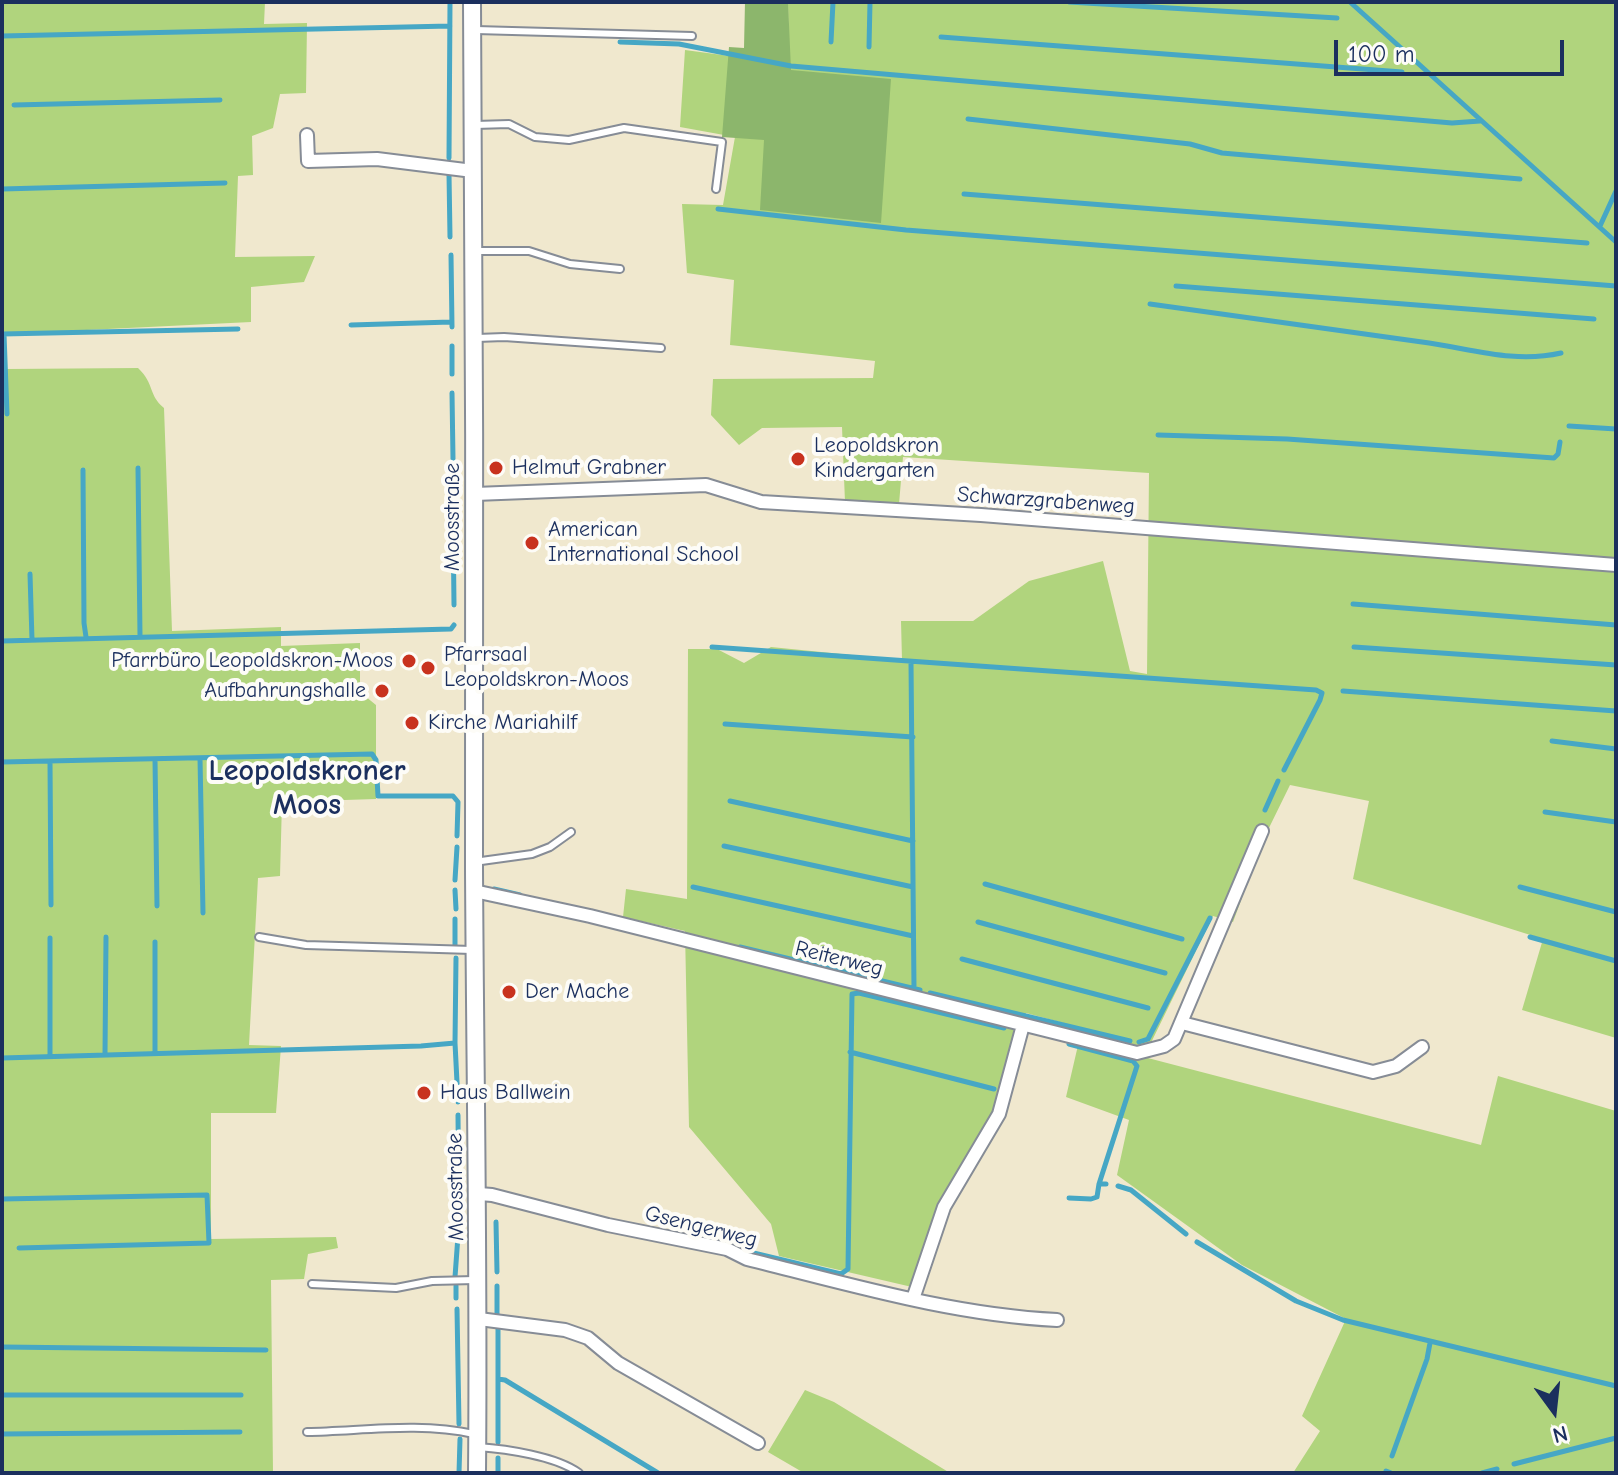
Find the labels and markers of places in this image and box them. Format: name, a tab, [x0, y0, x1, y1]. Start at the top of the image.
place label: Leopoldskron Kindergarten	[814, 433, 939, 484]
marker: Leopoldskron Kindergarten	[789, 450, 807, 468]
place label: Helmut Grabner	[512, 455, 666, 481]
marker: Helmut Grabner	[487, 459, 505, 477]
place label: American International School	[548, 517, 739, 568]
marker: American International School	[523, 534, 541, 552]
place label: Pfarrsaal Leopoldskron-Moos	[444, 642, 629, 694]
place label: Pfarrbüro Leopoldskron-Moos	[111, 648, 393, 674]
marker: Pfarrbüro Leopoldskron-Moos	[400, 652, 418, 670]
marker: Pfarrsaal Leopoldskron-Moos	[419, 659, 437, 677]
place label: Aufbahrungshalle	[204, 678, 366, 704]
marker: Aufbahrungshalle	[373, 682, 391, 700]
place label: Kirche Mariahilf	[428, 710, 577, 736]
marker: Kirche Mariahilf	[403, 714, 421, 732]
place label: Der Mache	[525, 979, 629, 1005]
marker: Der Mache	[500, 983, 518, 1001]
place label: Haus Ballwein	[440, 1080, 571, 1106]
marker: Haus Ballwein	[415, 1084, 433, 1102]

